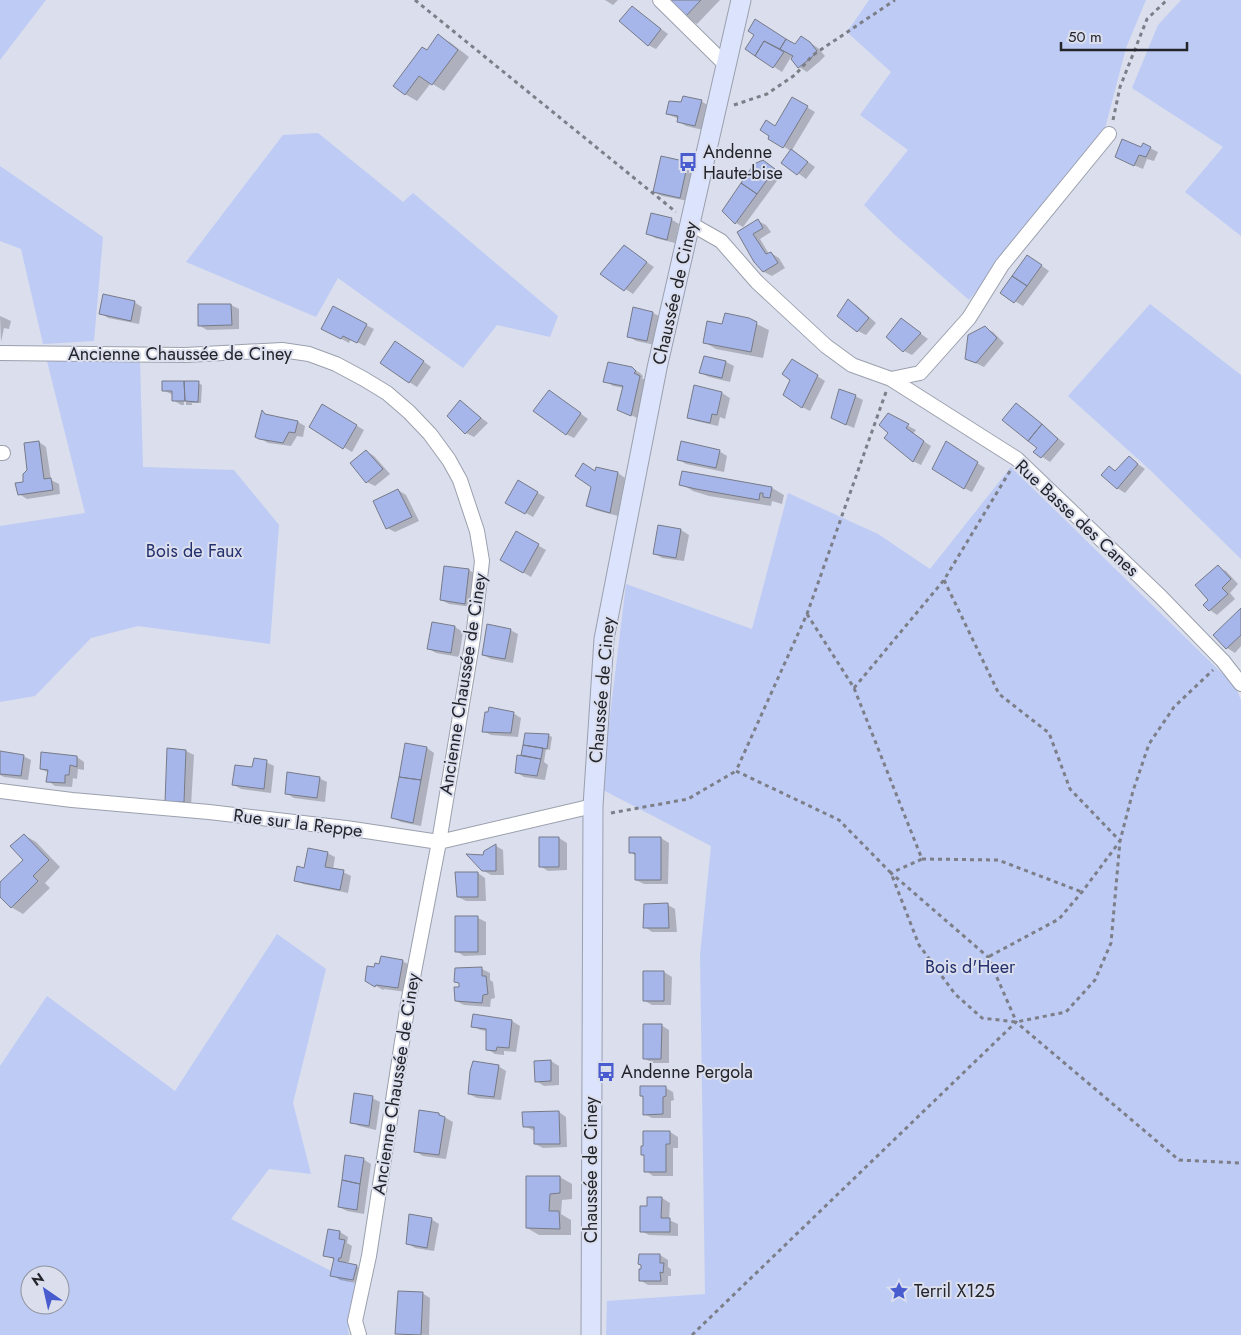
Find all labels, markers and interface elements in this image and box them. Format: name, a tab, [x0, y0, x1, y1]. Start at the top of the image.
scale bar	[1061, 20, 1187, 52]
text: 50 m	[1068, 26, 1102, 48]
place label: Andenne Haute-bise	[703, 139, 783, 186]
bus stop icon: Andenne Haute-bise	[677, 151, 699, 173]
street label: Chaussée de Ciney	[646, 219, 704, 367]
street label: Ancienne Chaussée de Ciney	[68, 341, 292, 367]
street label: Rue Basse des Canes	[1009, 454, 1145, 582]
park label: Bois de Faux	[146, 538, 243, 564]
street label: Ancienne Chaussée de Ciney	[433, 571, 493, 797]
street label: Chaussée de Ciney	[583, 616, 621, 764]
street label: Rue sur la Reppe	[232, 802, 364, 844]
park label: Bois d'Heer	[925, 954, 1016, 980]
street label: Ancienne Chaussée de Ciney	[366, 971, 426, 1197]
place label: Andenne Pergola	[621, 1059, 753, 1085]
bus stop icon: Andenne Pergola	[595, 1061, 617, 1083]
street label: Chaussée de Ciney	[578, 1097, 604, 1243]
north arrow	[20, 1265, 70, 1315]
text: N	[28, 1268, 48, 1291]
place label: Terril X125	[914, 1278, 995, 1304]
place icon: Terril X125	[888, 1280, 910, 1302]

